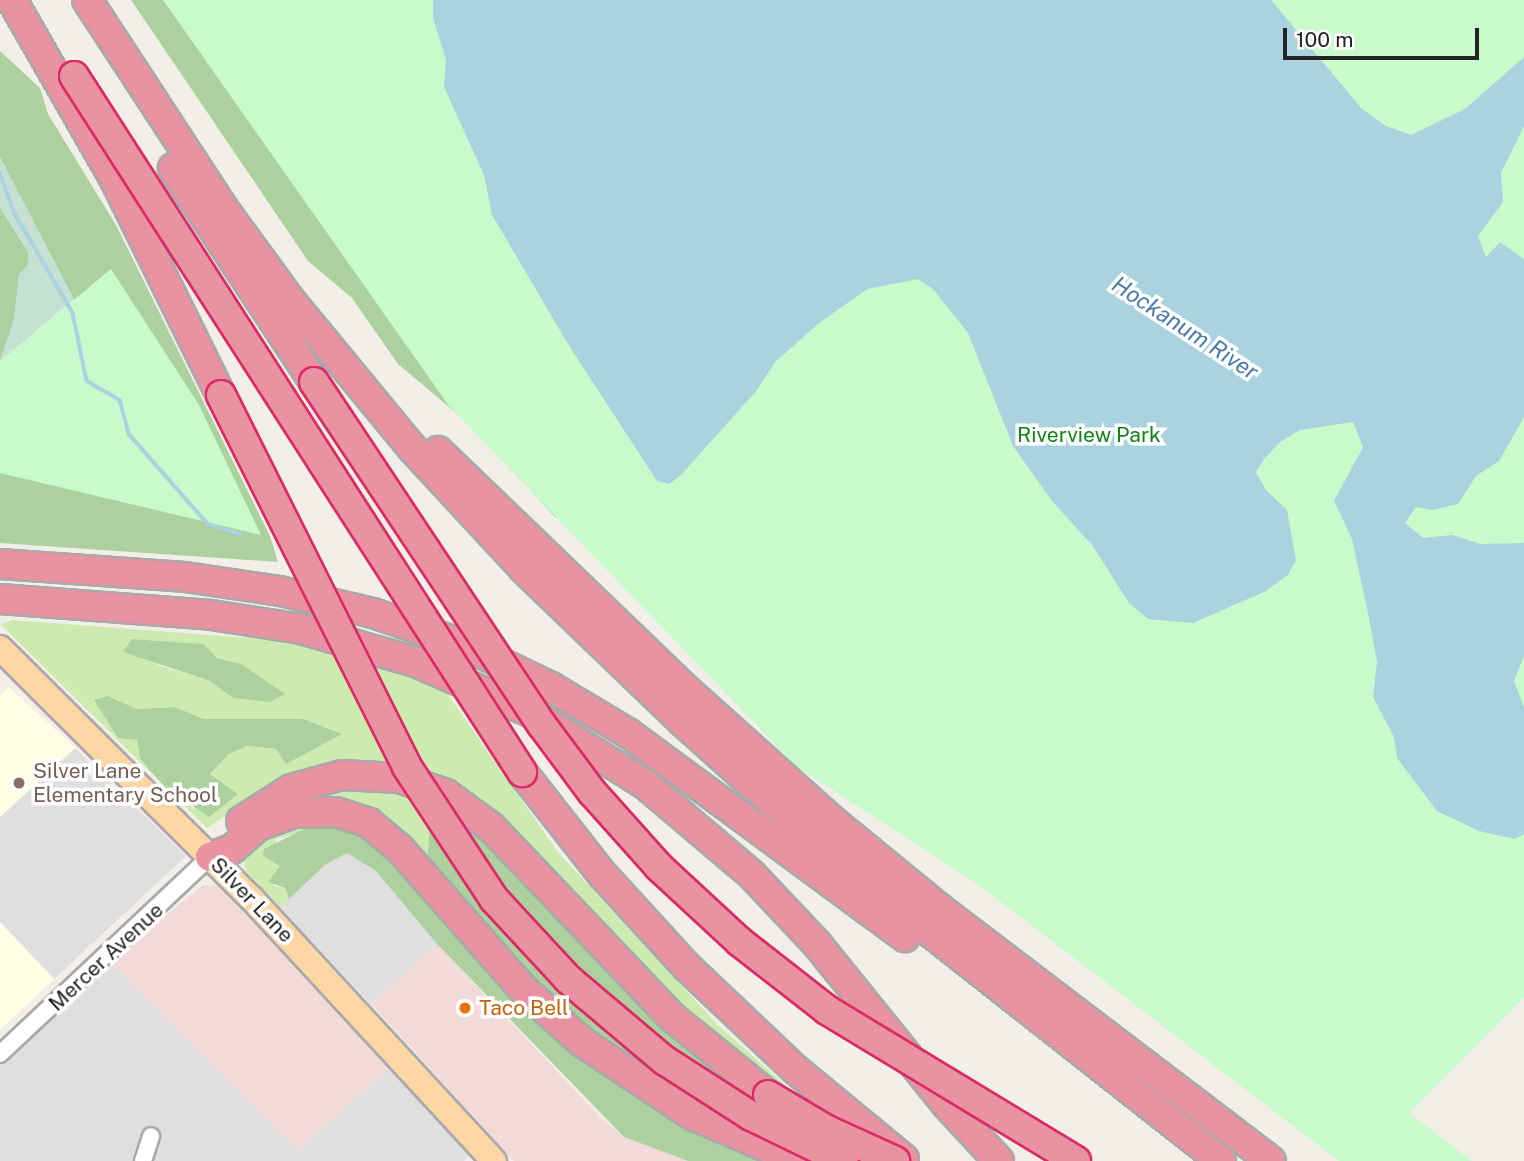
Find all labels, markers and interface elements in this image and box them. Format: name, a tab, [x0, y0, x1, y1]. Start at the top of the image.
scale bar	[1286, 14, 1482, 58]
text: 100 m	[1296, 27, 1353, 52]
water label: Hockanum River	[1107, 270, 1263, 386]
park label: Riverview Park	[1017, 422, 1161, 448]
place label: Silver Lane Elementary School	[33, 758, 217, 808]
marker: Silver Lane Elementary School	[11, 775, 27, 791]
street label: Silver Lane	[205, 852, 299, 948]
street label: Mercer Avenue	[44, 898, 168, 1016]
place label: Taco Bell	[479, 995, 569, 1021]
marker: Taco Bell	[457, 1000, 473, 1016]

